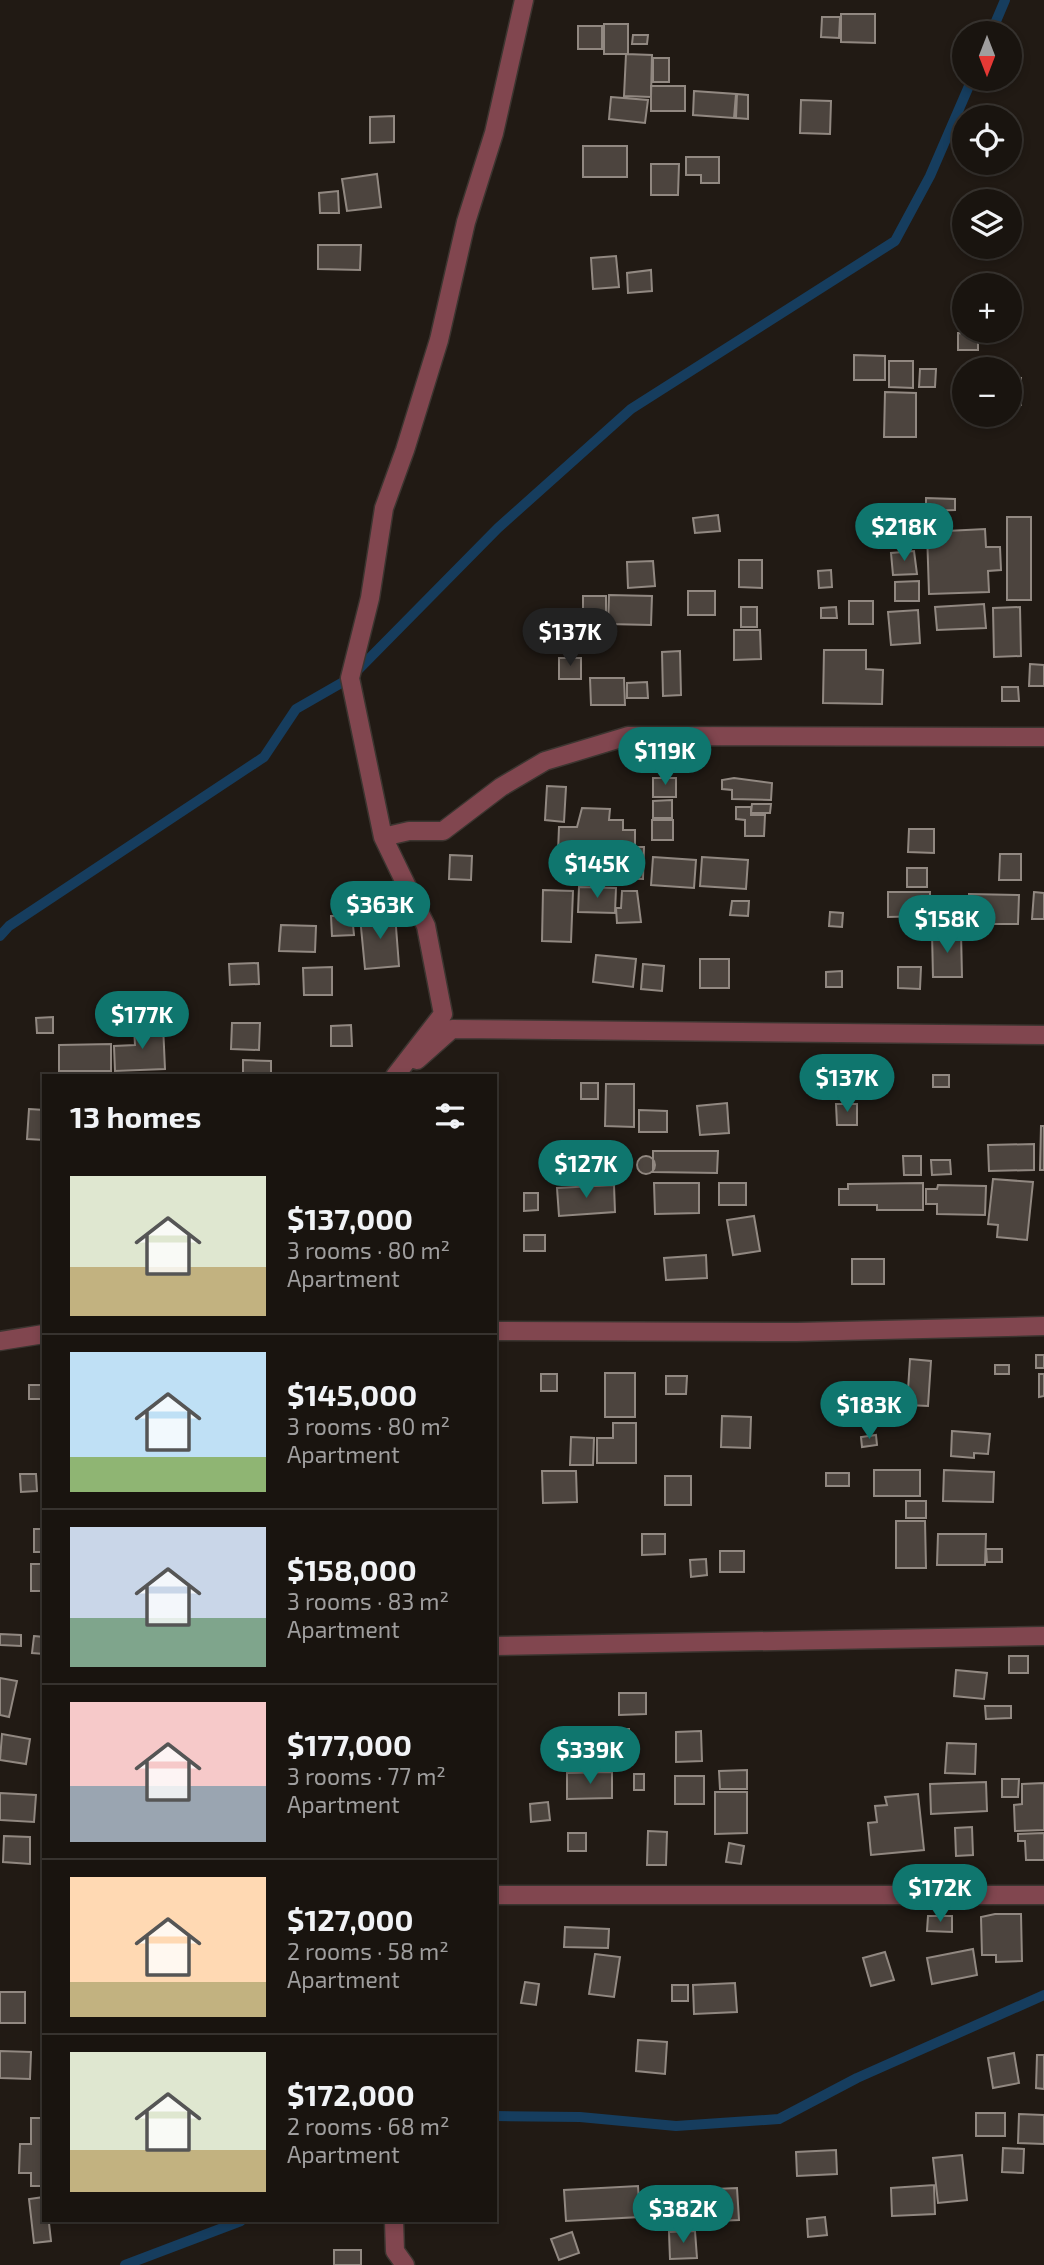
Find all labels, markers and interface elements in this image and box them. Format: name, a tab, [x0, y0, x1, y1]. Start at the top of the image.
north arrow	[952, 21, 1022, 91]
map controls	[952, 21, 1022, 427]
button: locate	[952, 105, 1022, 175]
button: layers	[952, 189, 1022, 259]
button: +	[952, 273, 1022, 343]
button: −	[952, 357, 1022, 427]
pin: $218K	[855, 504, 953, 563]
text: $218K	[871, 512, 937, 540]
pin: $137K	[521, 608, 619, 668]
text: $137K	[538, 617, 602, 645]
pin: $119K	[616, 728, 714, 787]
text: $119K	[634, 736, 696, 764]
pin: $145K	[548, 841, 646, 900]
text: $145K	[564, 849, 630, 877]
pin: $363K	[331, 881, 429, 941]
text: $363K	[346, 890, 414, 918]
pin: $158K	[898, 895, 996, 955]
text: $158K	[915, 904, 979, 932]
pin: $177K	[93, 992, 191, 1051]
text: $177K	[111, 1000, 173, 1028]
pin: $137K	[798, 1054, 896, 1114]
text: $137K	[815, 1063, 879, 1091]
icon: filters	[431, 1097, 469, 1135]
text: 13 homes	[70, 1098, 201, 1134]
pin: $127K	[537, 1140, 635, 1200]
text: $127K	[554, 1149, 618, 1177]
text: $137,000	[287, 1200, 413, 1236]
icon: home	[126, 1204, 210, 1288]
text: 3 rooms · 80 m²	[287, 1236, 450, 1264]
text: Apartment	[287, 1264, 400, 1292]
text: $145,000	[287, 1376, 417, 1412]
icon: home	[126, 1380, 210, 1464]
pin: $183K	[820, 1382, 918, 1441]
text: $183K	[836, 1390, 902, 1418]
text: 3 rooms · 80 m²	[287, 1412, 450, 1440]
text: Apartment	[287, 1440, 400, 1468]
text: $158,000	[287, 1551, 417, 1587]
icon: home	[126, 1555, 210, 1639]
text: 3 rooms · 83 m²	[287, 1587, 449, 1615]
text: Apartment	[287, 1615, 400, 1643]
text: $177,000	[287, 1726, 412, 1762]
pin: $339K	[541, 1726, 639, 1786]
icon: home	[126, 1730, 210, 1814]
text: $339K	[556, 1735, 624, 1763]
text: 3 rooms · 77 m²	[287, 1762, 446, 1790]
text: Apartment	[287, 1790, 400, 1818]
pin: $172K	[891, 1864, 989, 1924]
text: $172K	[908, 1873, 972, 1901]
text: $127,000	[287, 1901, 413, 1937]
icon: home	[126, 1905, 210, 1989]
text: 2 rooms · 58 m²	[287, 1937, 449, 1965]
text: Apartment	[287, 1965, 400, 1993]
text: $172,000	[287, 2076, 415, 2112]
icon: home	[126, 2080, 210, 2164]
text: 2 rooms · 68 m²	[287, 2112, 450, 2140]
text: Apartment	[287, 2140, 400, 2168]
pin: $382K	[634, 2186, 732, 2245]
text: $382K	[649, 2194, 717, 2222]

